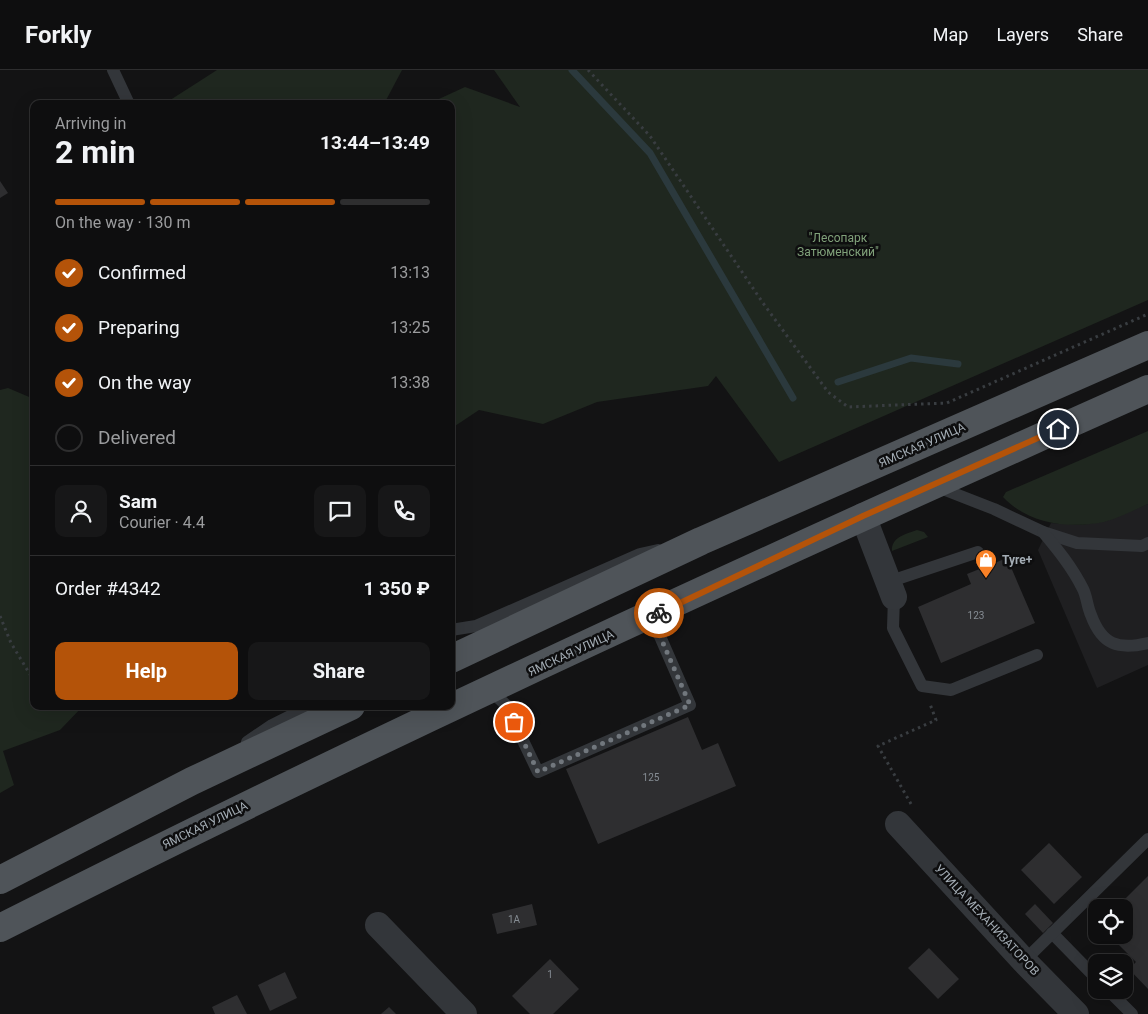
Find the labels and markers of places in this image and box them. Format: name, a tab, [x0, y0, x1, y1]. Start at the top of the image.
pin	[1037, 408, 1079, 450]
shop icon: Tyre+	[974, 548, 998, 579]
place label: Tyre+	[1002, 553, 1033, 567]
pin	[493, 701, 535, 743]

